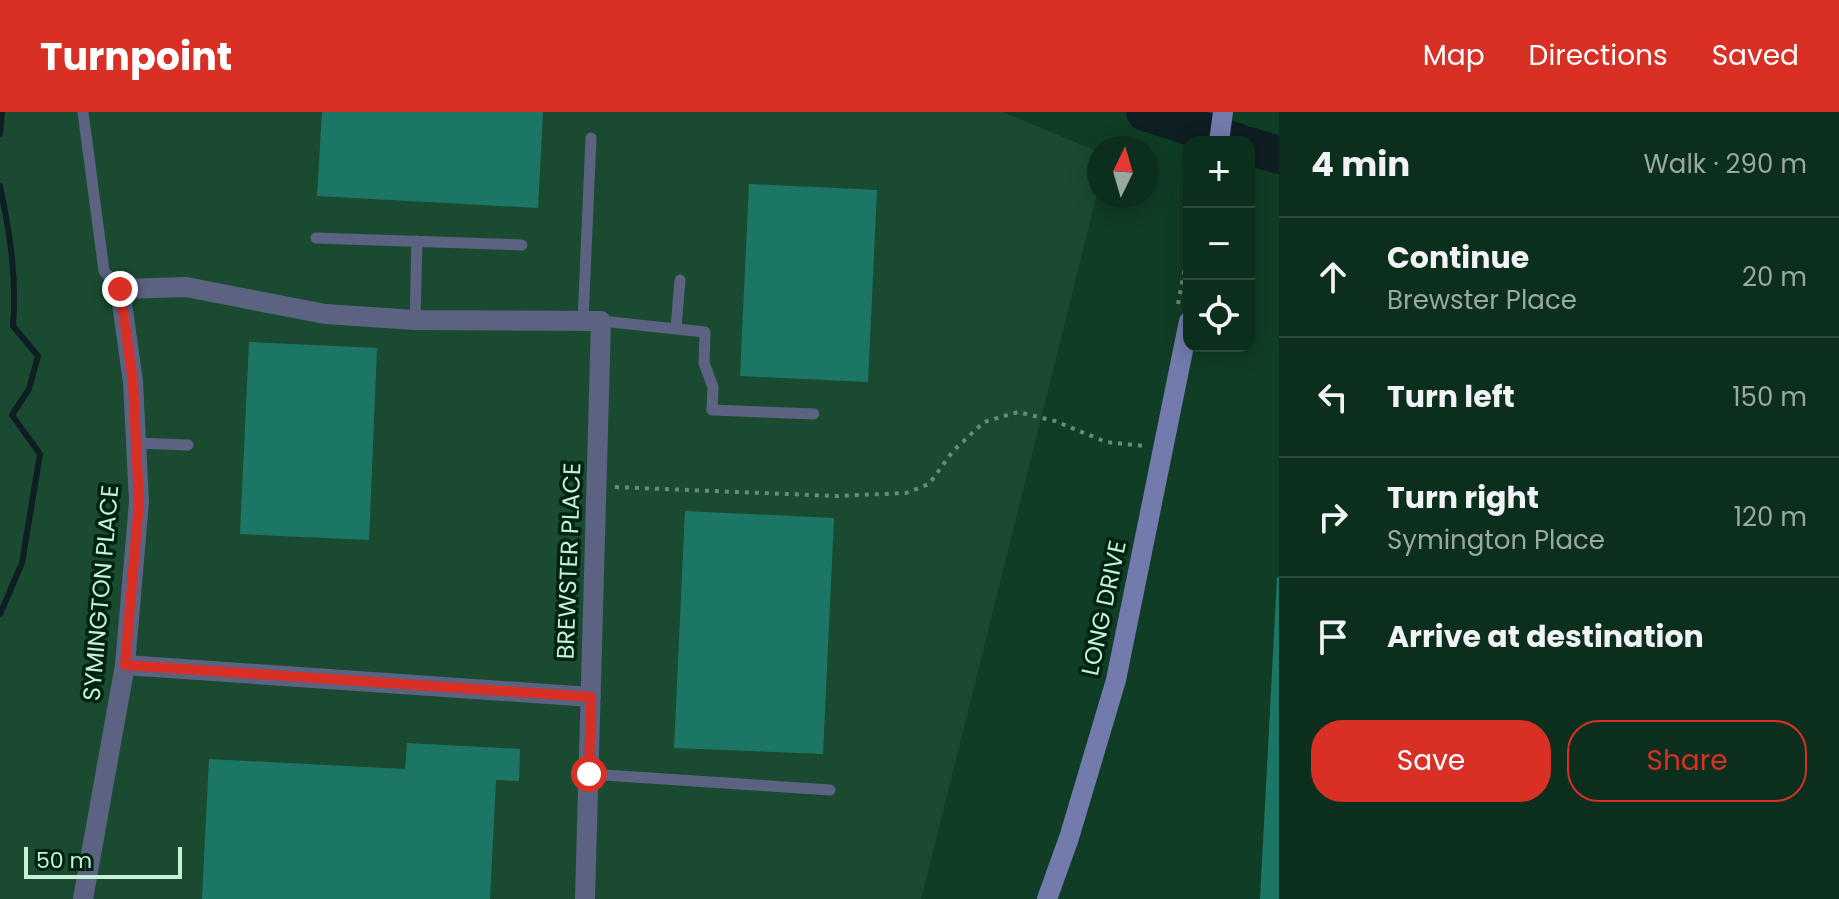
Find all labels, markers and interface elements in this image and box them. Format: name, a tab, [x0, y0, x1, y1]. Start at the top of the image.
text: Turnpoint	[40, 30, 232, 83]
text: Map	[1423, 36, 1485, 75]
text: Directions	[1529, 36, 1668, 75]
text: Saved	[1712, 36, 1799, 75]
north arrow	[1087, 136, 1159, 208]
map controls	[1183, 136, 1255, 352]
button: +	[1183, 136, 1255, 208]
text: 4 min	[1311, 140, 1410, 188]
text: Walk · 290 m	[1643, 146, 1807, 182]
button: −	[1183, 208, 1255, 280]
text: Continue	[1387, 236, 1529, 279]
icon: ahead	[1311, 255, 1355, 299]
text: 20 m	[1742, 259, 1807, 295]
route end	[102, 271, 138, 307]
button: locate	[1183, 280, 1255, 352]
text: Brewster Place	[1387, 282, 1577, 318]
icon: left	[1311, 375, 1355, 419]
text: Turn left	[1387, 375, 1515, 418]
text: 150 m	[1732, 379, 1807, 415]
street label: BREWSTER PLACE	[549, 462, 588, 660]
text: Turn right	[1387, 476, 1539, 519]
street label: SYMINGTON PLACE	[75, 484, 126, 702]
icon: right	[1311, 495, 1355, 539]
text: 120 m	[1734, 499, 1807, 535]
text: Symington Place	[1387, 522, 1605, 558]
street label: LONG DRIVE	[1073, 537, 1134, 678]
icon: arrive	[1311, 615, 1355, 659]
text: Arrive at destination	[1387, 615, 1704, 658]
button: Save	[1311, 720, 1551, 802]
button: Share	[1567, 720, 1807, 802]
route start	[571, 756, 607, 792]
scale bar	[24, 843, 182, 879]
text: 50 m	[36, 845, 92, 876]

